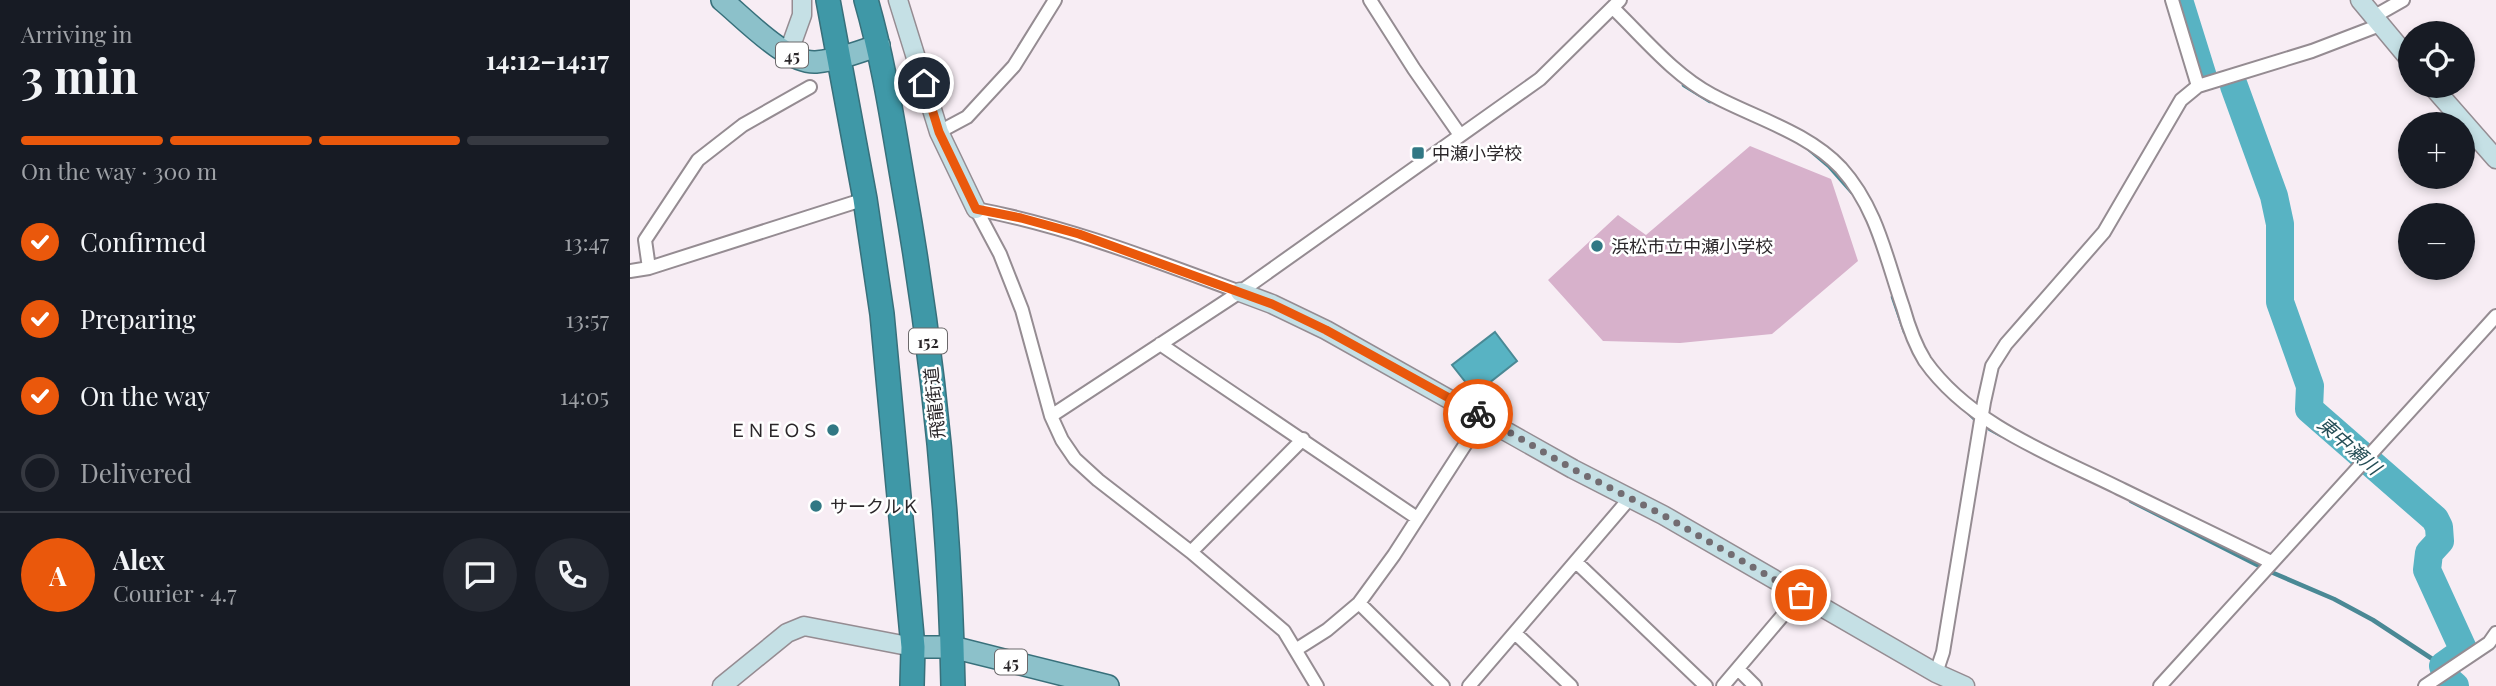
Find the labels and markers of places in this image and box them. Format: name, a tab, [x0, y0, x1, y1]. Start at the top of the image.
pin	[894, 53, 954, 113]
place label: 中瀬小学校	[1432, 141, 1522, 165]
marker: 中瀬小学校	[1410, 145, 1426, 161]
place label: 浜松市立中瀬小学校	[1611, 234, 1773, 258]
marker: 浜松市立中瀬小学校	[1589, 238, 1605, 254]
place label: ＥＮＥＯＳ	[729, 418, 819, 442]
marker: ＥＮＥＯＳ	[825, 422, 841, 438]
place label: サークルＫ	[830, 494, 919, 518]
marker: サークルＫ	[808, 498, 824, 514]
pin	[1771, 565, 1831, 625]

